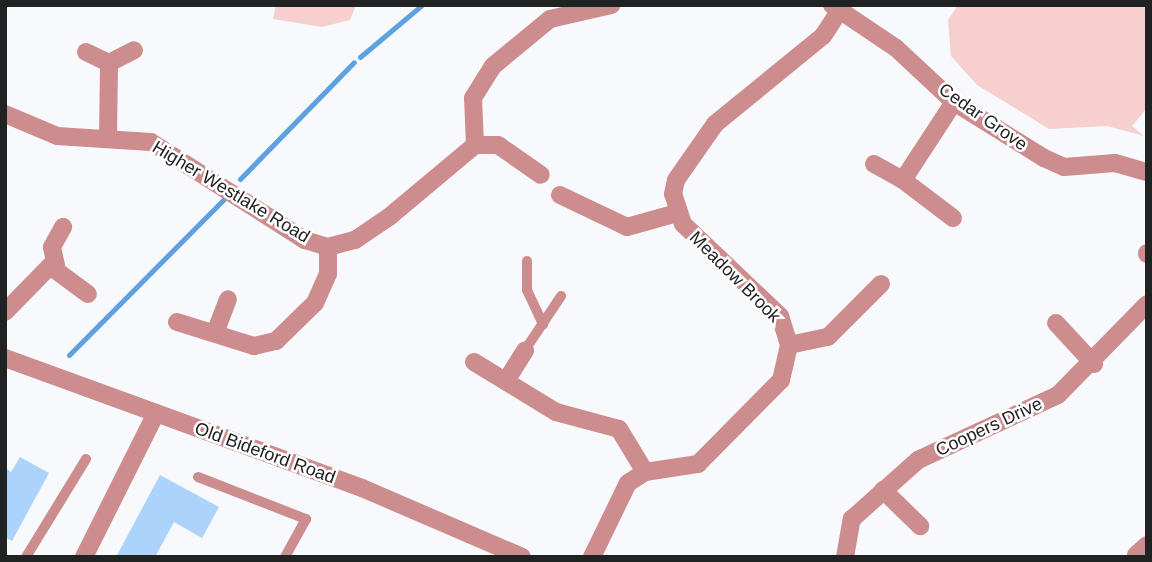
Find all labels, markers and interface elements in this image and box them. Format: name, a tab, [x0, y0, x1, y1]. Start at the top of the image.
street label: Cedar Grove	[935, 79, 1031, 155]
street label: Higher Westlake Road	[148, 136, 314, 248]
street label: Meadow Brook	[685, 227, 785, 327]
street label: Coopers Drive	[932, 393, 1046, 461]
street label: Old Bideford Road	[192, 418, 338, 488]

